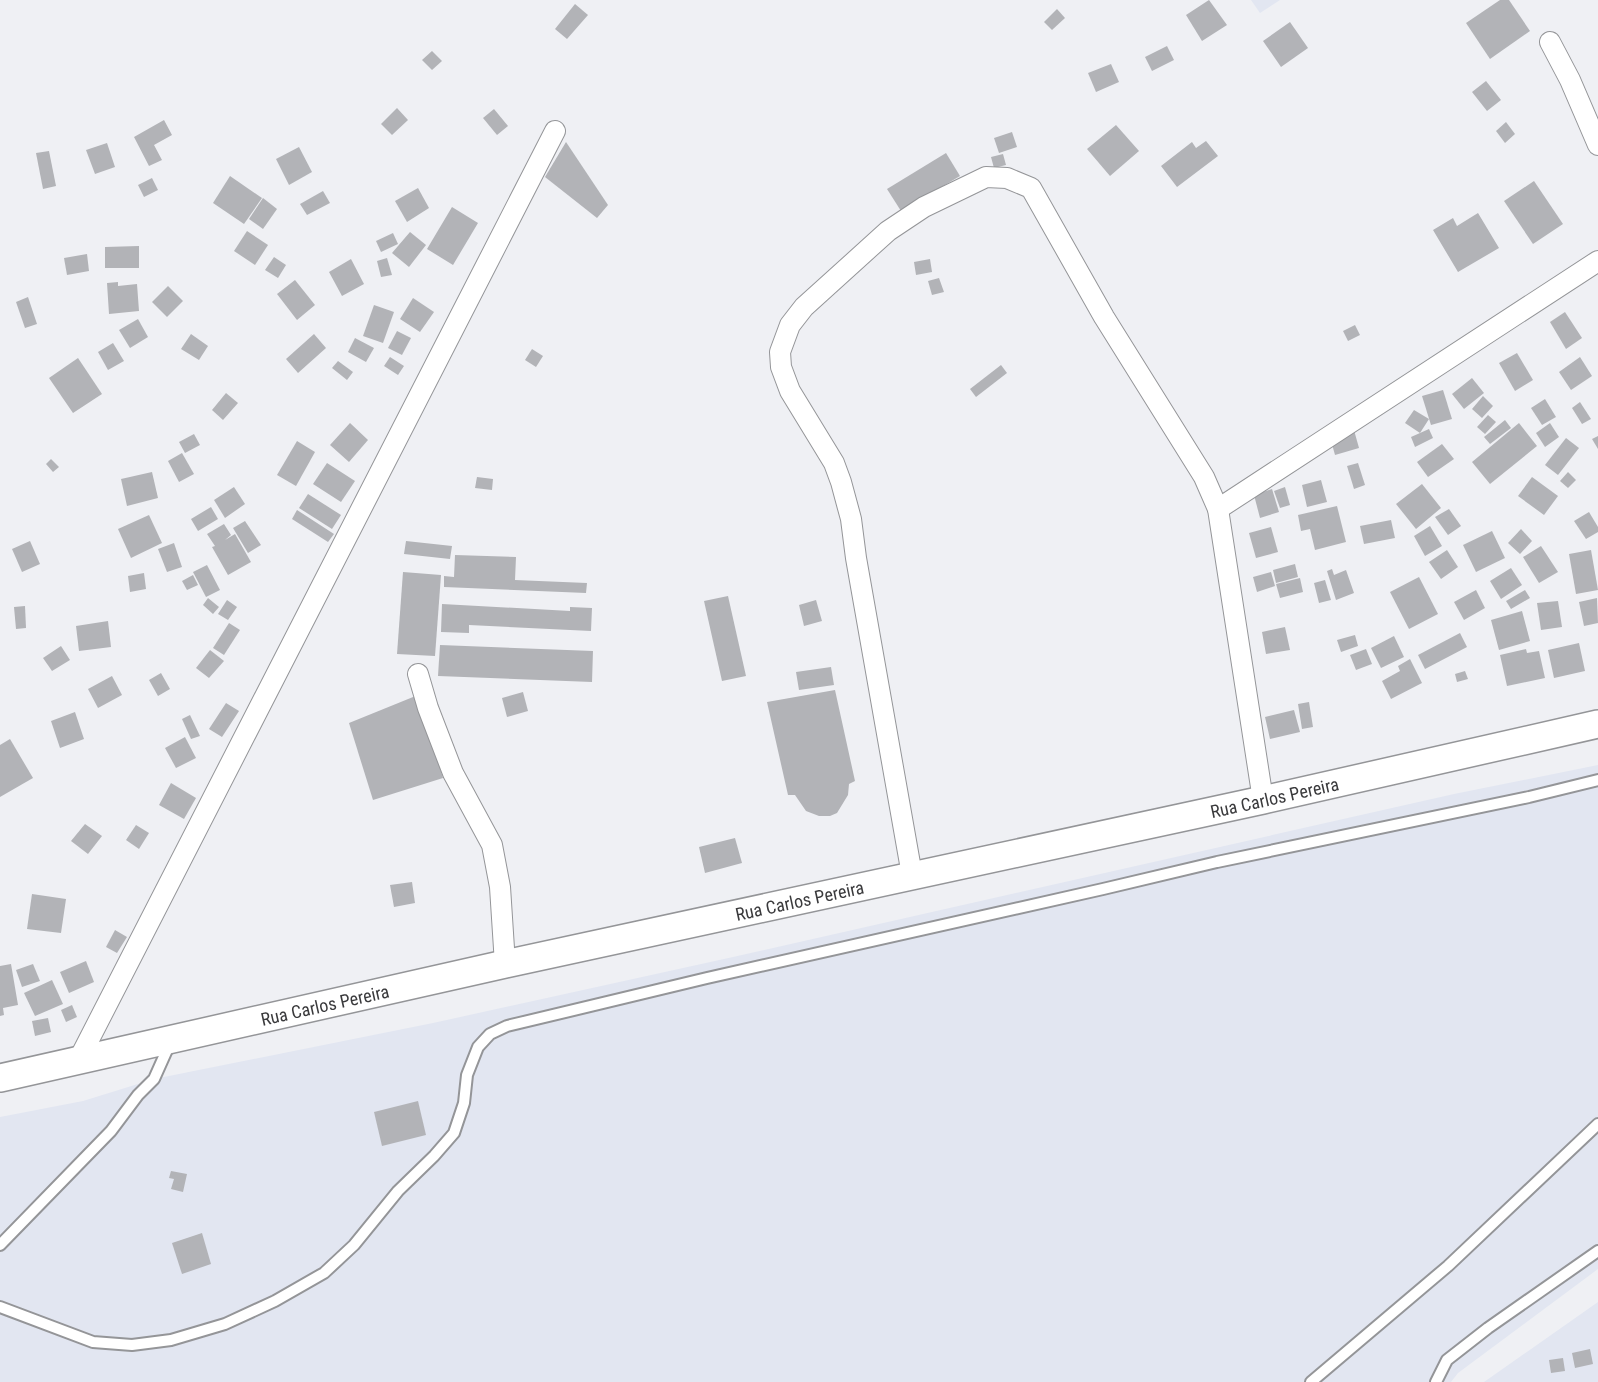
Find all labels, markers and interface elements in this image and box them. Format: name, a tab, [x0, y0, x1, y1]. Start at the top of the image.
street label: Rua Carlos Pereira	[1208, 773, 1341, 822]
street label: Rua Carlos Pereira	[733, 876, 866, 924]
street label: Rua Carlos Pereira	[259, 980, 391, 1029]

